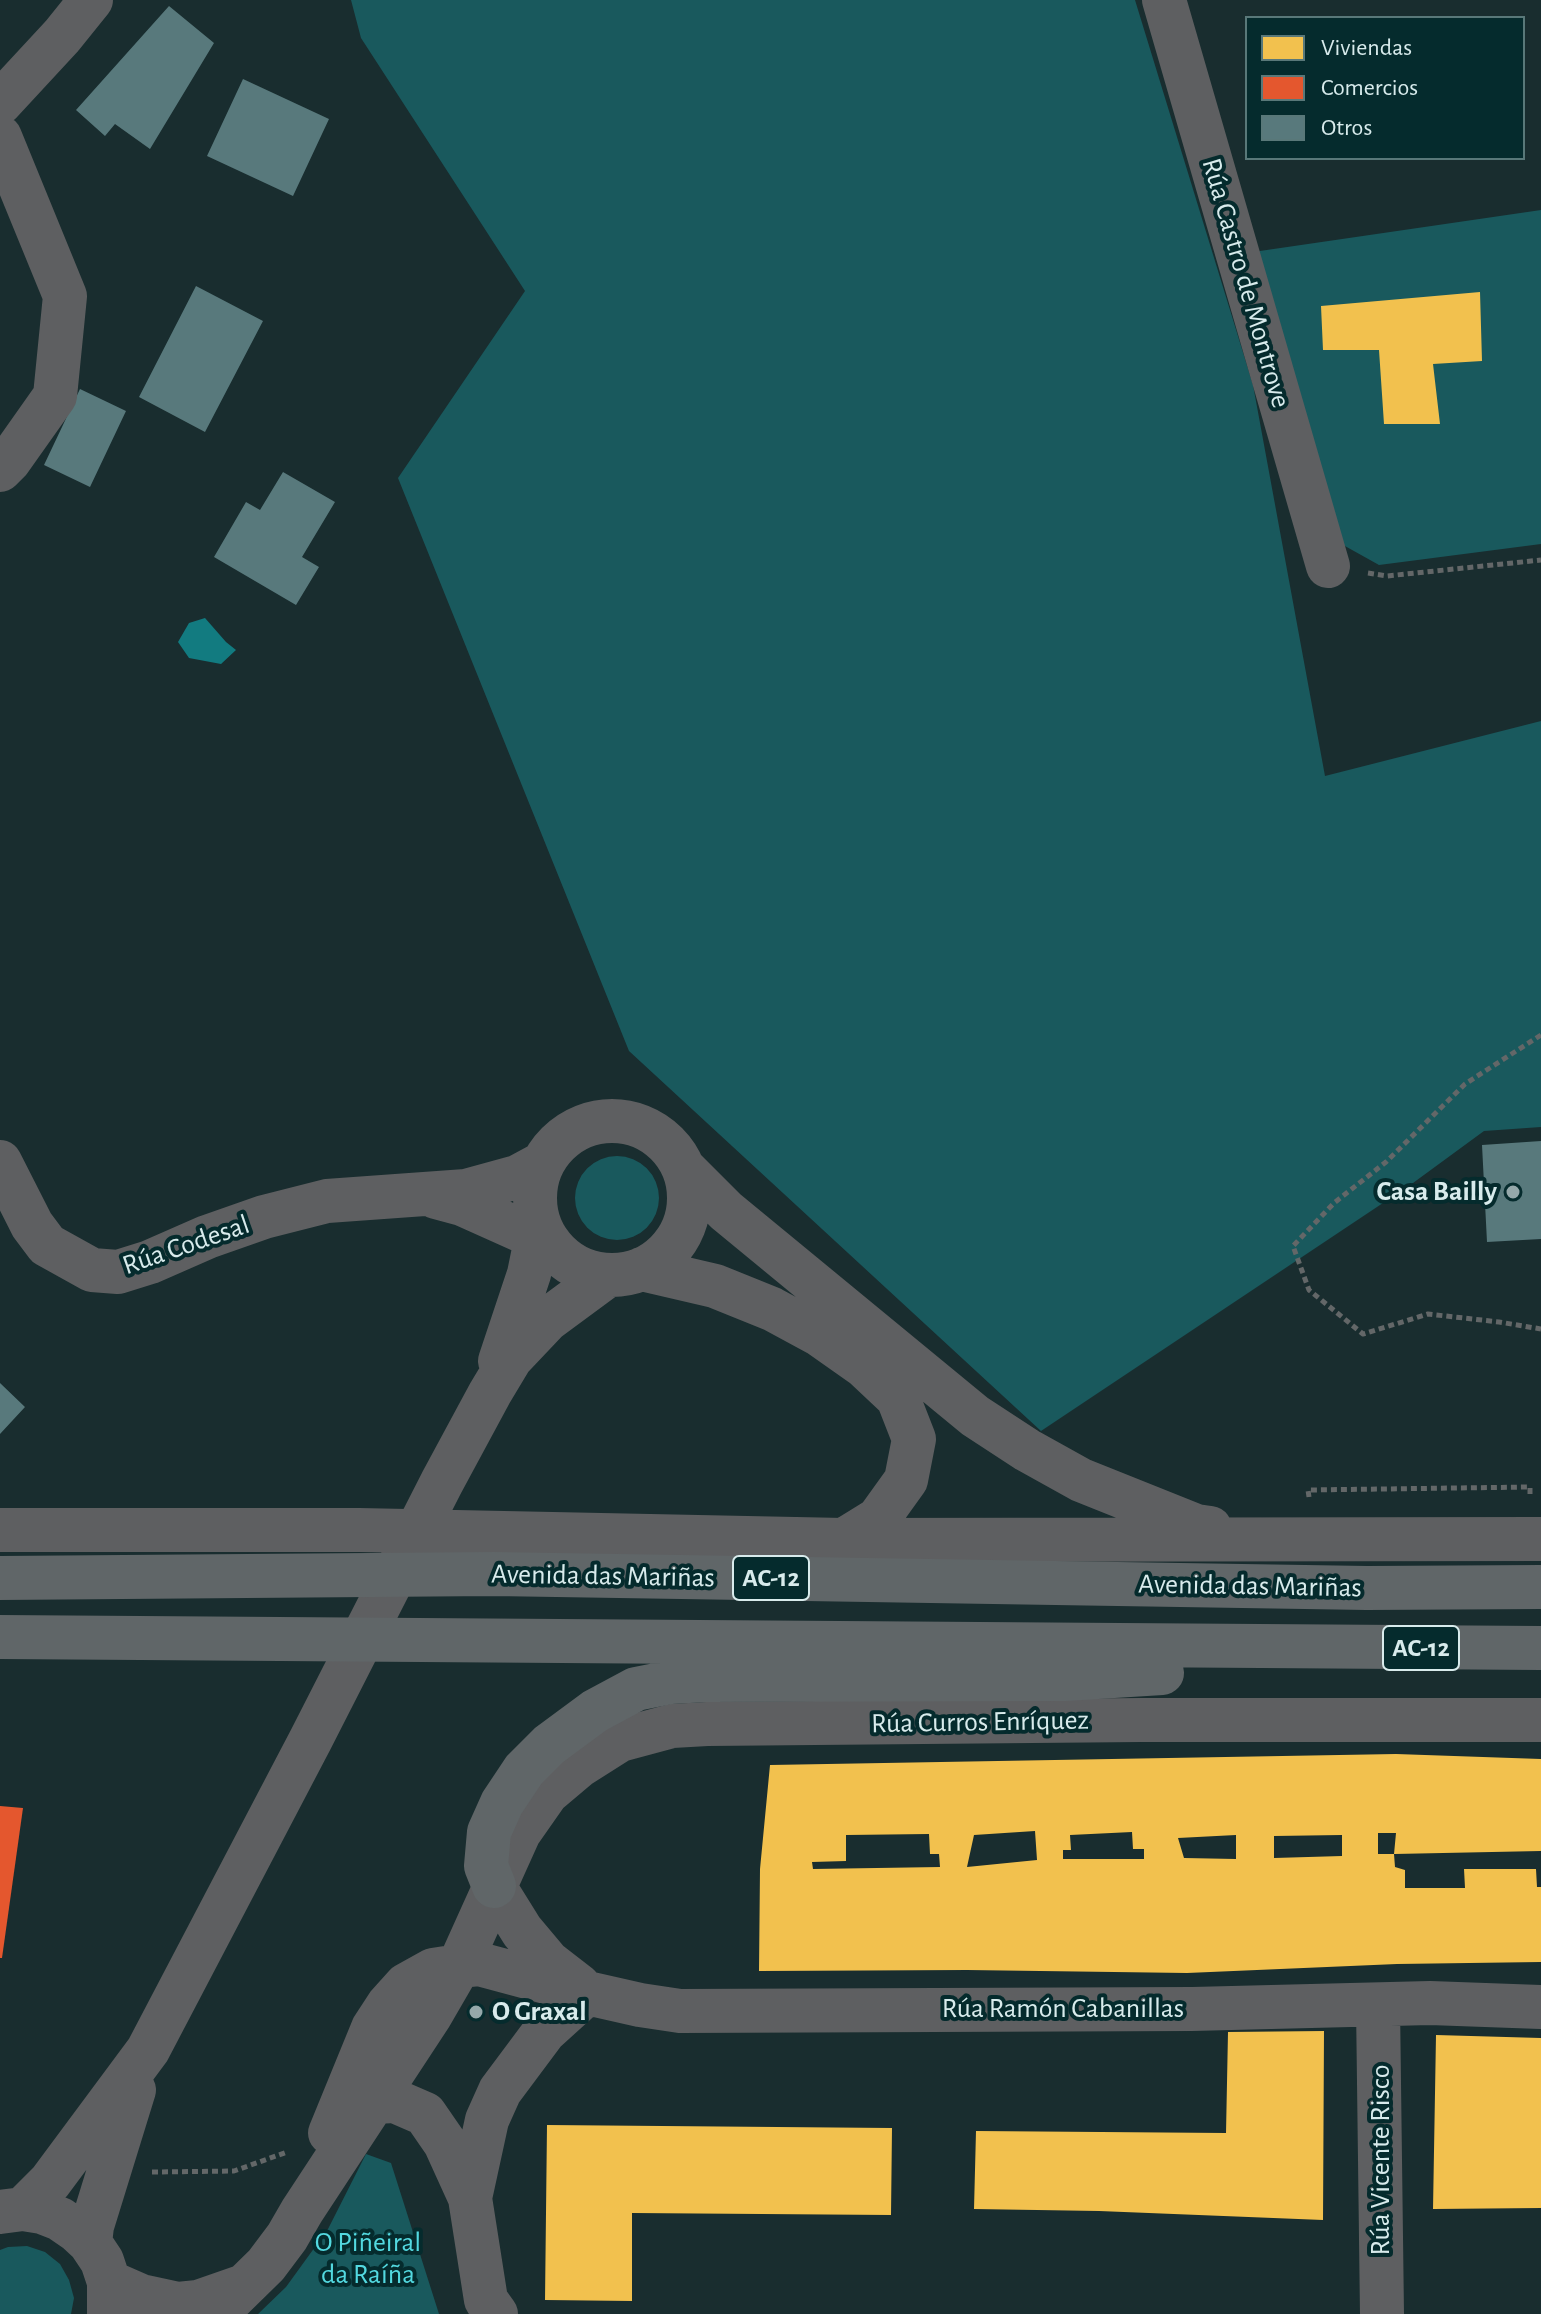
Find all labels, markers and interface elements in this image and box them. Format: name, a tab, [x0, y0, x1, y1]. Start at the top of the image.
legend	[1245, 16, 1525, 160]
text: Viviendas	[1321, 36, 1412, 60]
text: Comercios	[1321, 76, 1418, 100]
text: Otros	[1321, 116, 1372, 140]
street label: Rúa Castro de Montrove	[1194, 154, 1298, 412]
place label: Casa Bailly	[1376, 1175, 1497, 1209]
marker: Casa Bailly	[1504, 1183, 1522, 1201]
street label: Rúa Codesal	[118, 1208, 254, 1282]
road number: AC-12	[733, 1556, 809, 1600]
street label: Avenida das Mariñas	[491, 1557, 715, 1595]
street label: Avenida das Mariñas	[1138, 1567, 1362, 1605]
road number: AC-12	[1383, 1626, 1459, 1670]
street label: Rúa Curros Enríquez	[871, 1703, 1089, 1741]
street label: Rúa Ramón Cabanillas	[942, 1992, 1184, 2026]
place label: O Graxal	[492, 1995, 587, 2029]
marker: O Graxal	[467, 2003, 485, 2021]
street label: Rúa Vicente Risco	[1364, 2065, 1398, 2255]
park label: O Piñeiral da Raíña	[315, 2226, 421, 2292]

